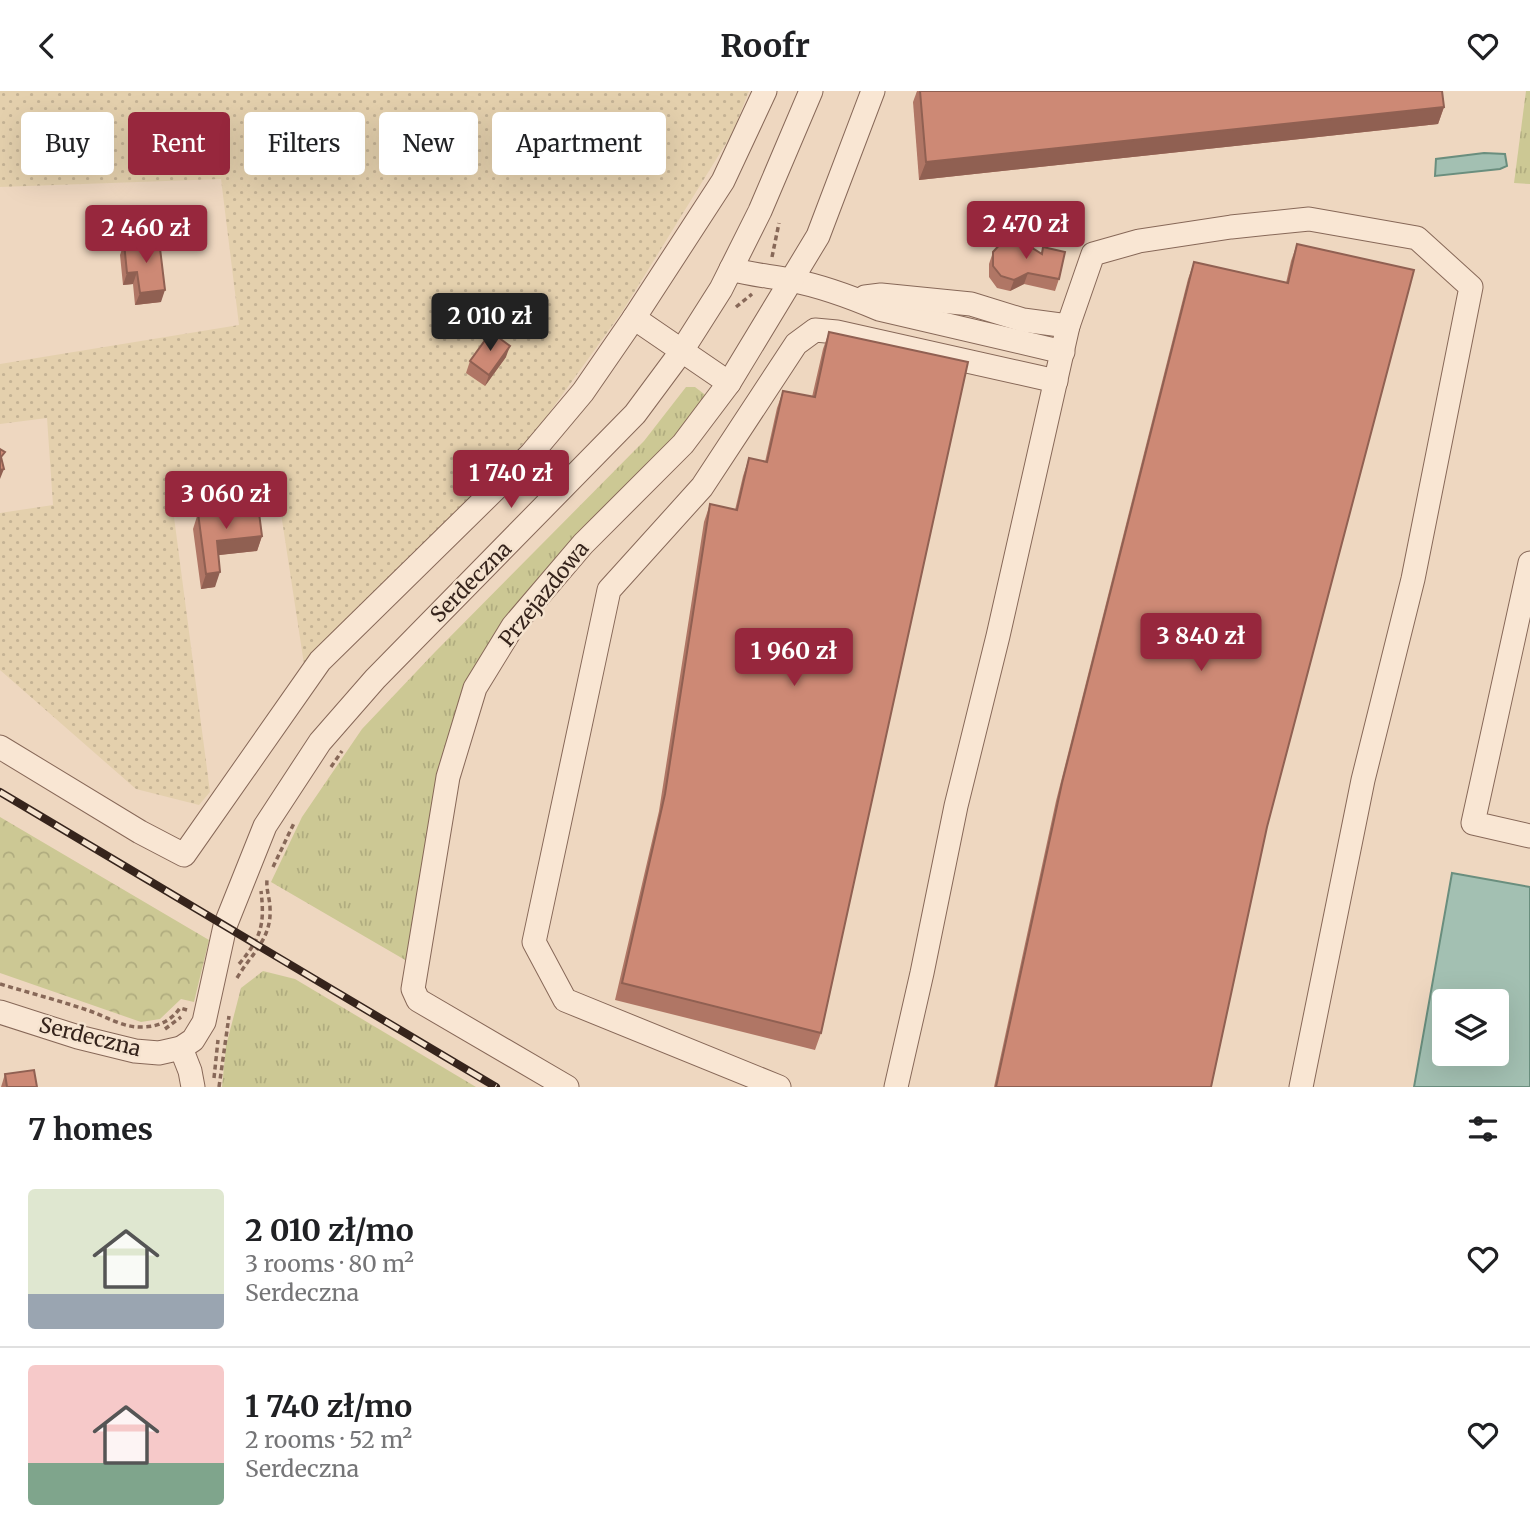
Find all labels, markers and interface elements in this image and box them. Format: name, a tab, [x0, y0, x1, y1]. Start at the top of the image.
text: Roofr	[720, 26, 810, 66]
icon: back	[28, 27, 66, 65]
icon: heart	[1464, 27, 1502, 65]
chip: Buy	[21, 112, 114, 175]
chip: Rent	[128, 112, 230, 175]
chip: Filters	[244, 112, 365, 175]
chip: New	[379, 112, 478, 175]
chip: Apartment	[492, 112, 666, 175]
pin: 2 470 zł	[954, 201, 1098, 261]
pin: 2 460 zł	[74, 205, 218, 265]
text: 2 470 zł	[983, 209, 1069, 238]
text: 2 460 zł	[101, 213, 191, 242]
pin: 2 010 zł	[418, 293, 562, 353]
text: 2 010 zł	[447, 301, 533, 330]
pin: 1 740 zł	[439, 451, 583, 510]
text: 1 740 zł	[469, 458, 553, 487]
pin: 3 060 zł	[154, 471, 298, 531]
text: 3 060 zł	[181, 479, 271, 508]
street label: Serdeczna	[424, 535, 517, 628]
street label: Przejazdowa	[493, 535, 594, 652]
pin: 3 840 zł	[1129, 613, 1273, 673]
text: 3 840 zł	[1156, 621, 1246, 650]
pin: 1 960 zł	[722, 629, 866, 688]
text: 1 960 zł	[751, 636, 837, 665]
map controls	[1432, 989, 1509, 1066]
button: layers	[1432, 989, 1509, 1066]
street label: Serdeczna	[36, 1011, 144, 1062]
text: 7 homes	[28, 1110, 153, 1148]
icon: filters	[1464, 1110, 1502, 1148]
text: 2 010 zł/mo	[245, 1211, 414, 1249]
icon: home	[84, 1217, 168, 1301]
icon: heart	[1464, 1240, 1502, 1278]
text: 3 rooms · 80 m²	[245, 1249, 414, 1278]
text: Serdeczna	[245, 1278, 359, 1307]
text: 1 740 zł/mo	[245, 1387, 412, 1425]
icon: home	[84, 1393, 168, 1477]
icon: heart	[1464, 1416, 1502, 1454]
text: 2 rooms · 52 m²	[245, 1425, 412, 1454]
text: Serdeczna	[245, 1454, 359, 1483]

